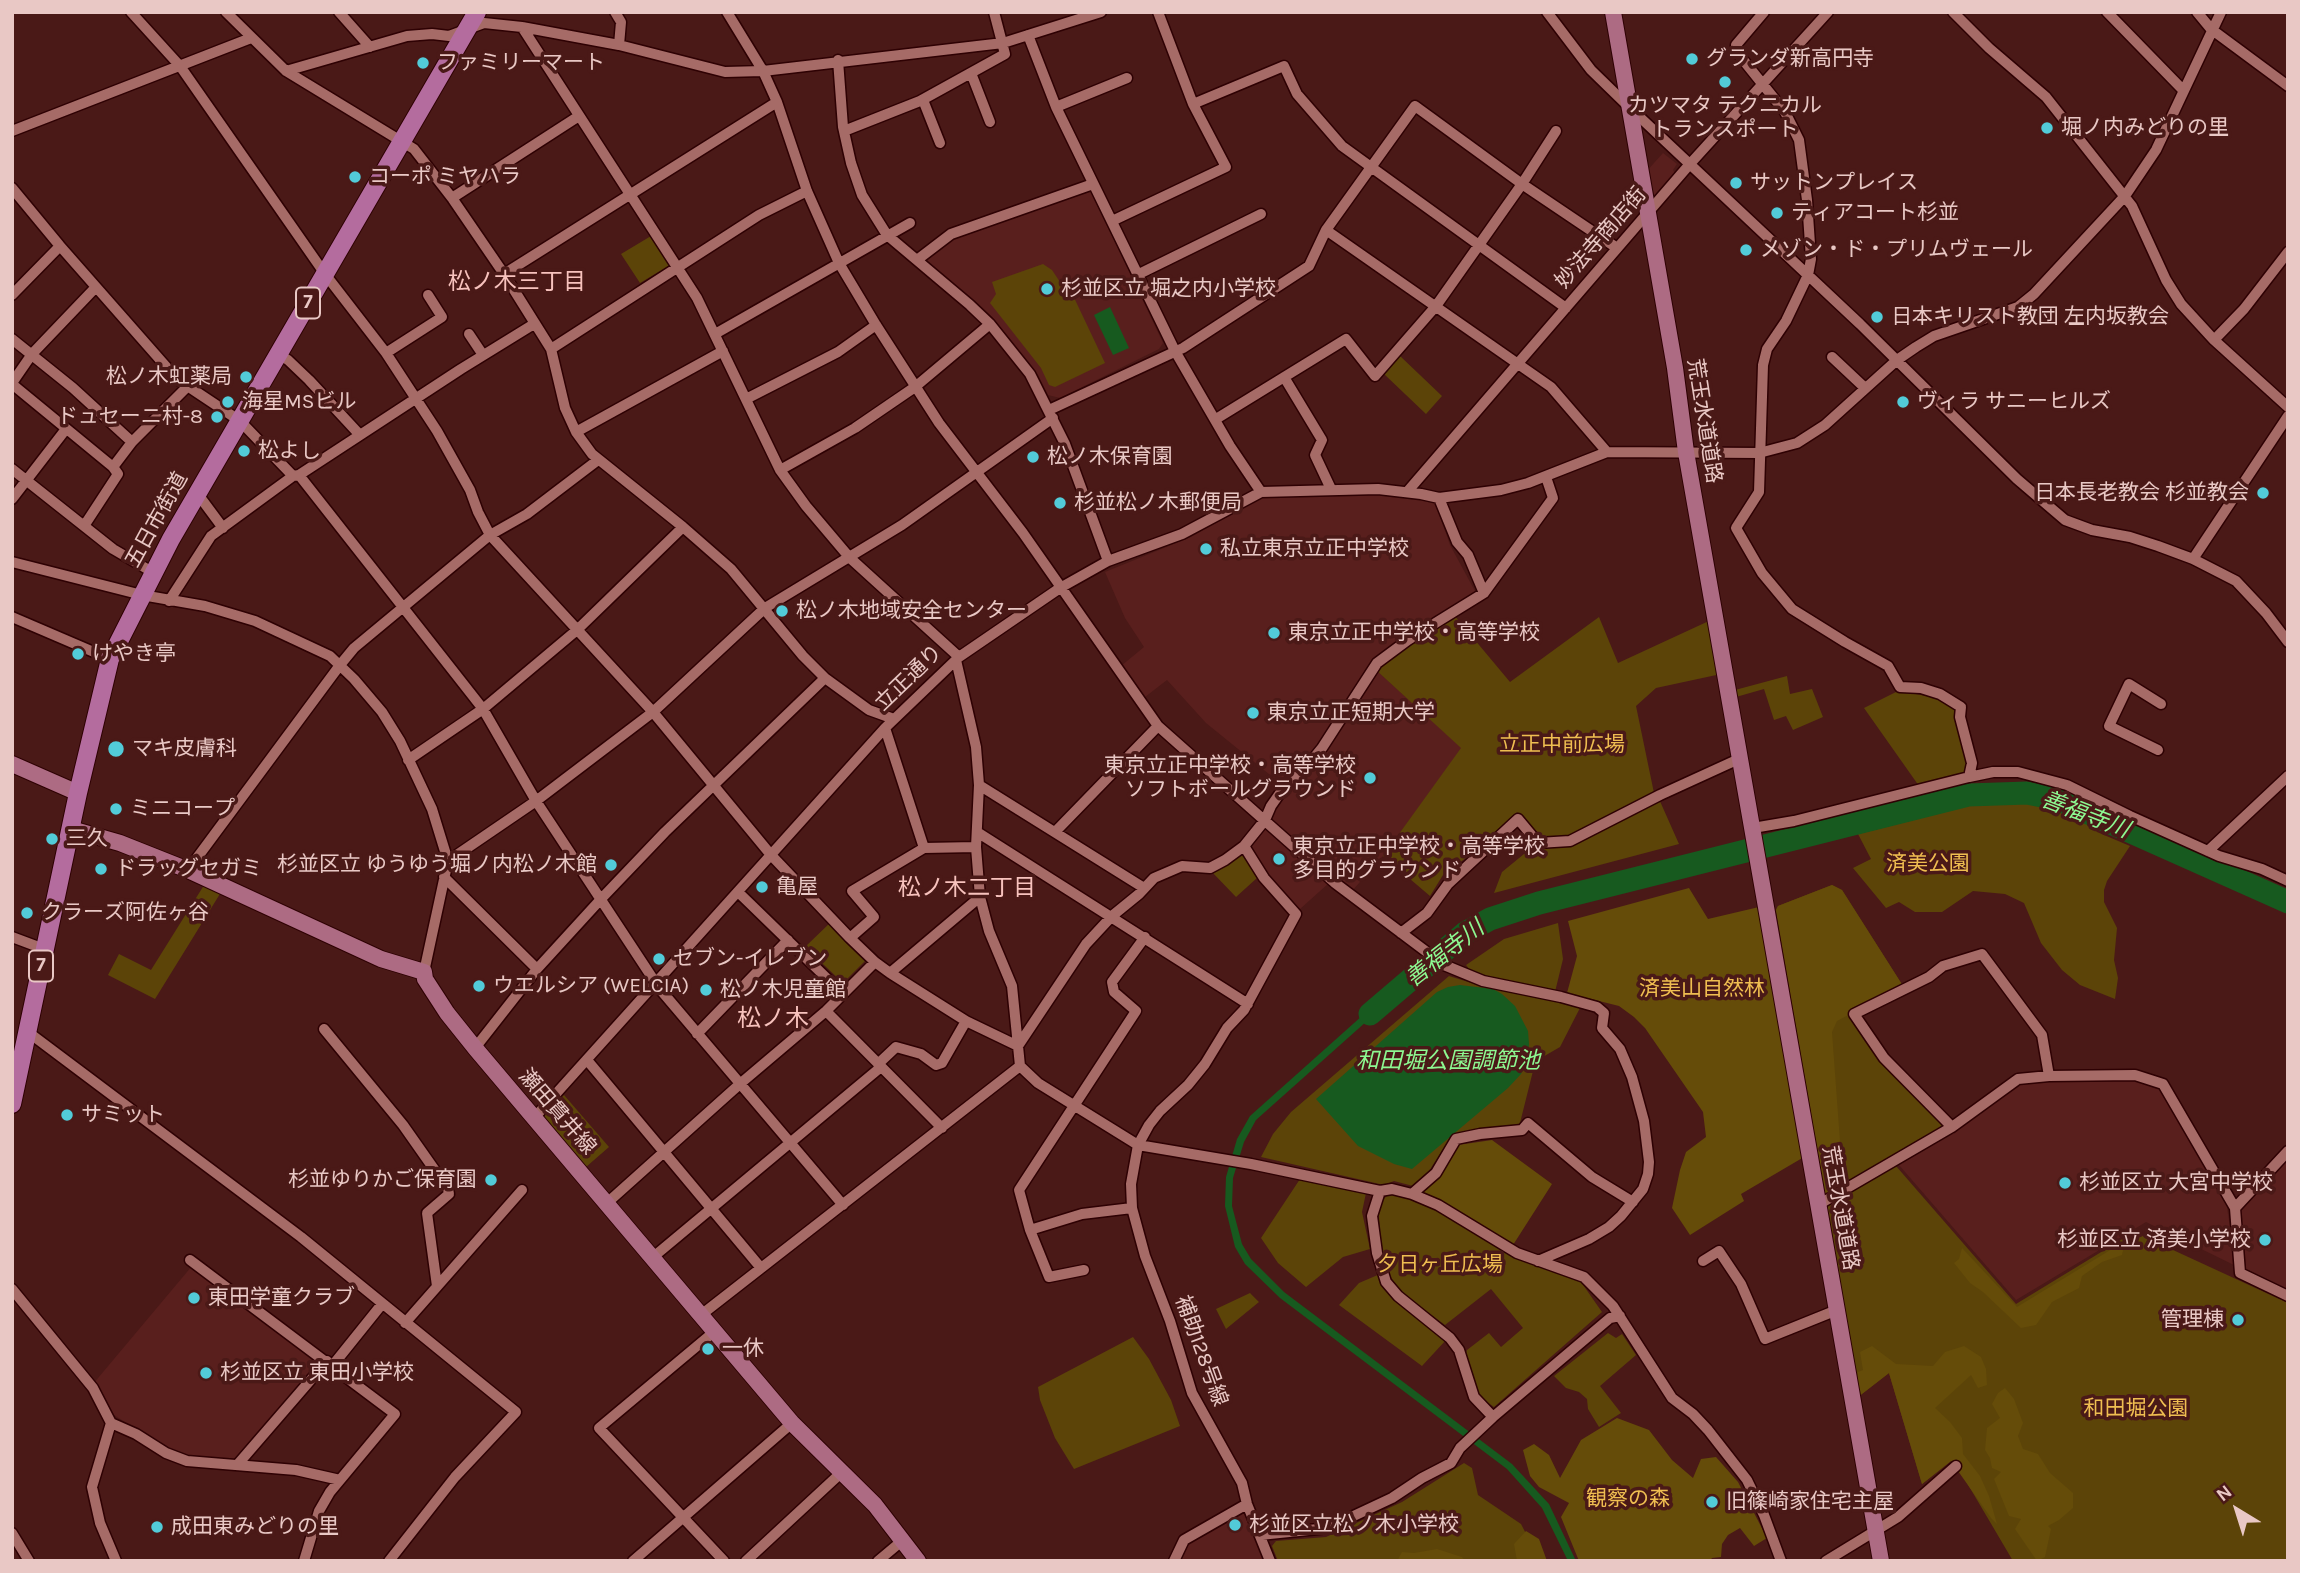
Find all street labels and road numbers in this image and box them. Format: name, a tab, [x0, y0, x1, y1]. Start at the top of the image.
street label: 妙法寺商店街	[1550, 182, 1652, 294]
road number: 7	[296, 288, 320, 318]
street label: 荒玉水道道路	[1682, 357, 1726, 485]
street label: 五日市街道	[121, 468, 193, 572]
street label: 立正通り	[870, 640, 948, 716]
road number: 7	[29, 950, 53, 982]
street label: 瀬田貫井線	[513, 1064, 601, 1160]
street label: 荒玉水道道路	[1817, 1144, 1863, 1272]
street label: 補助128号線	[1169, 1292, 1233, 1410]

